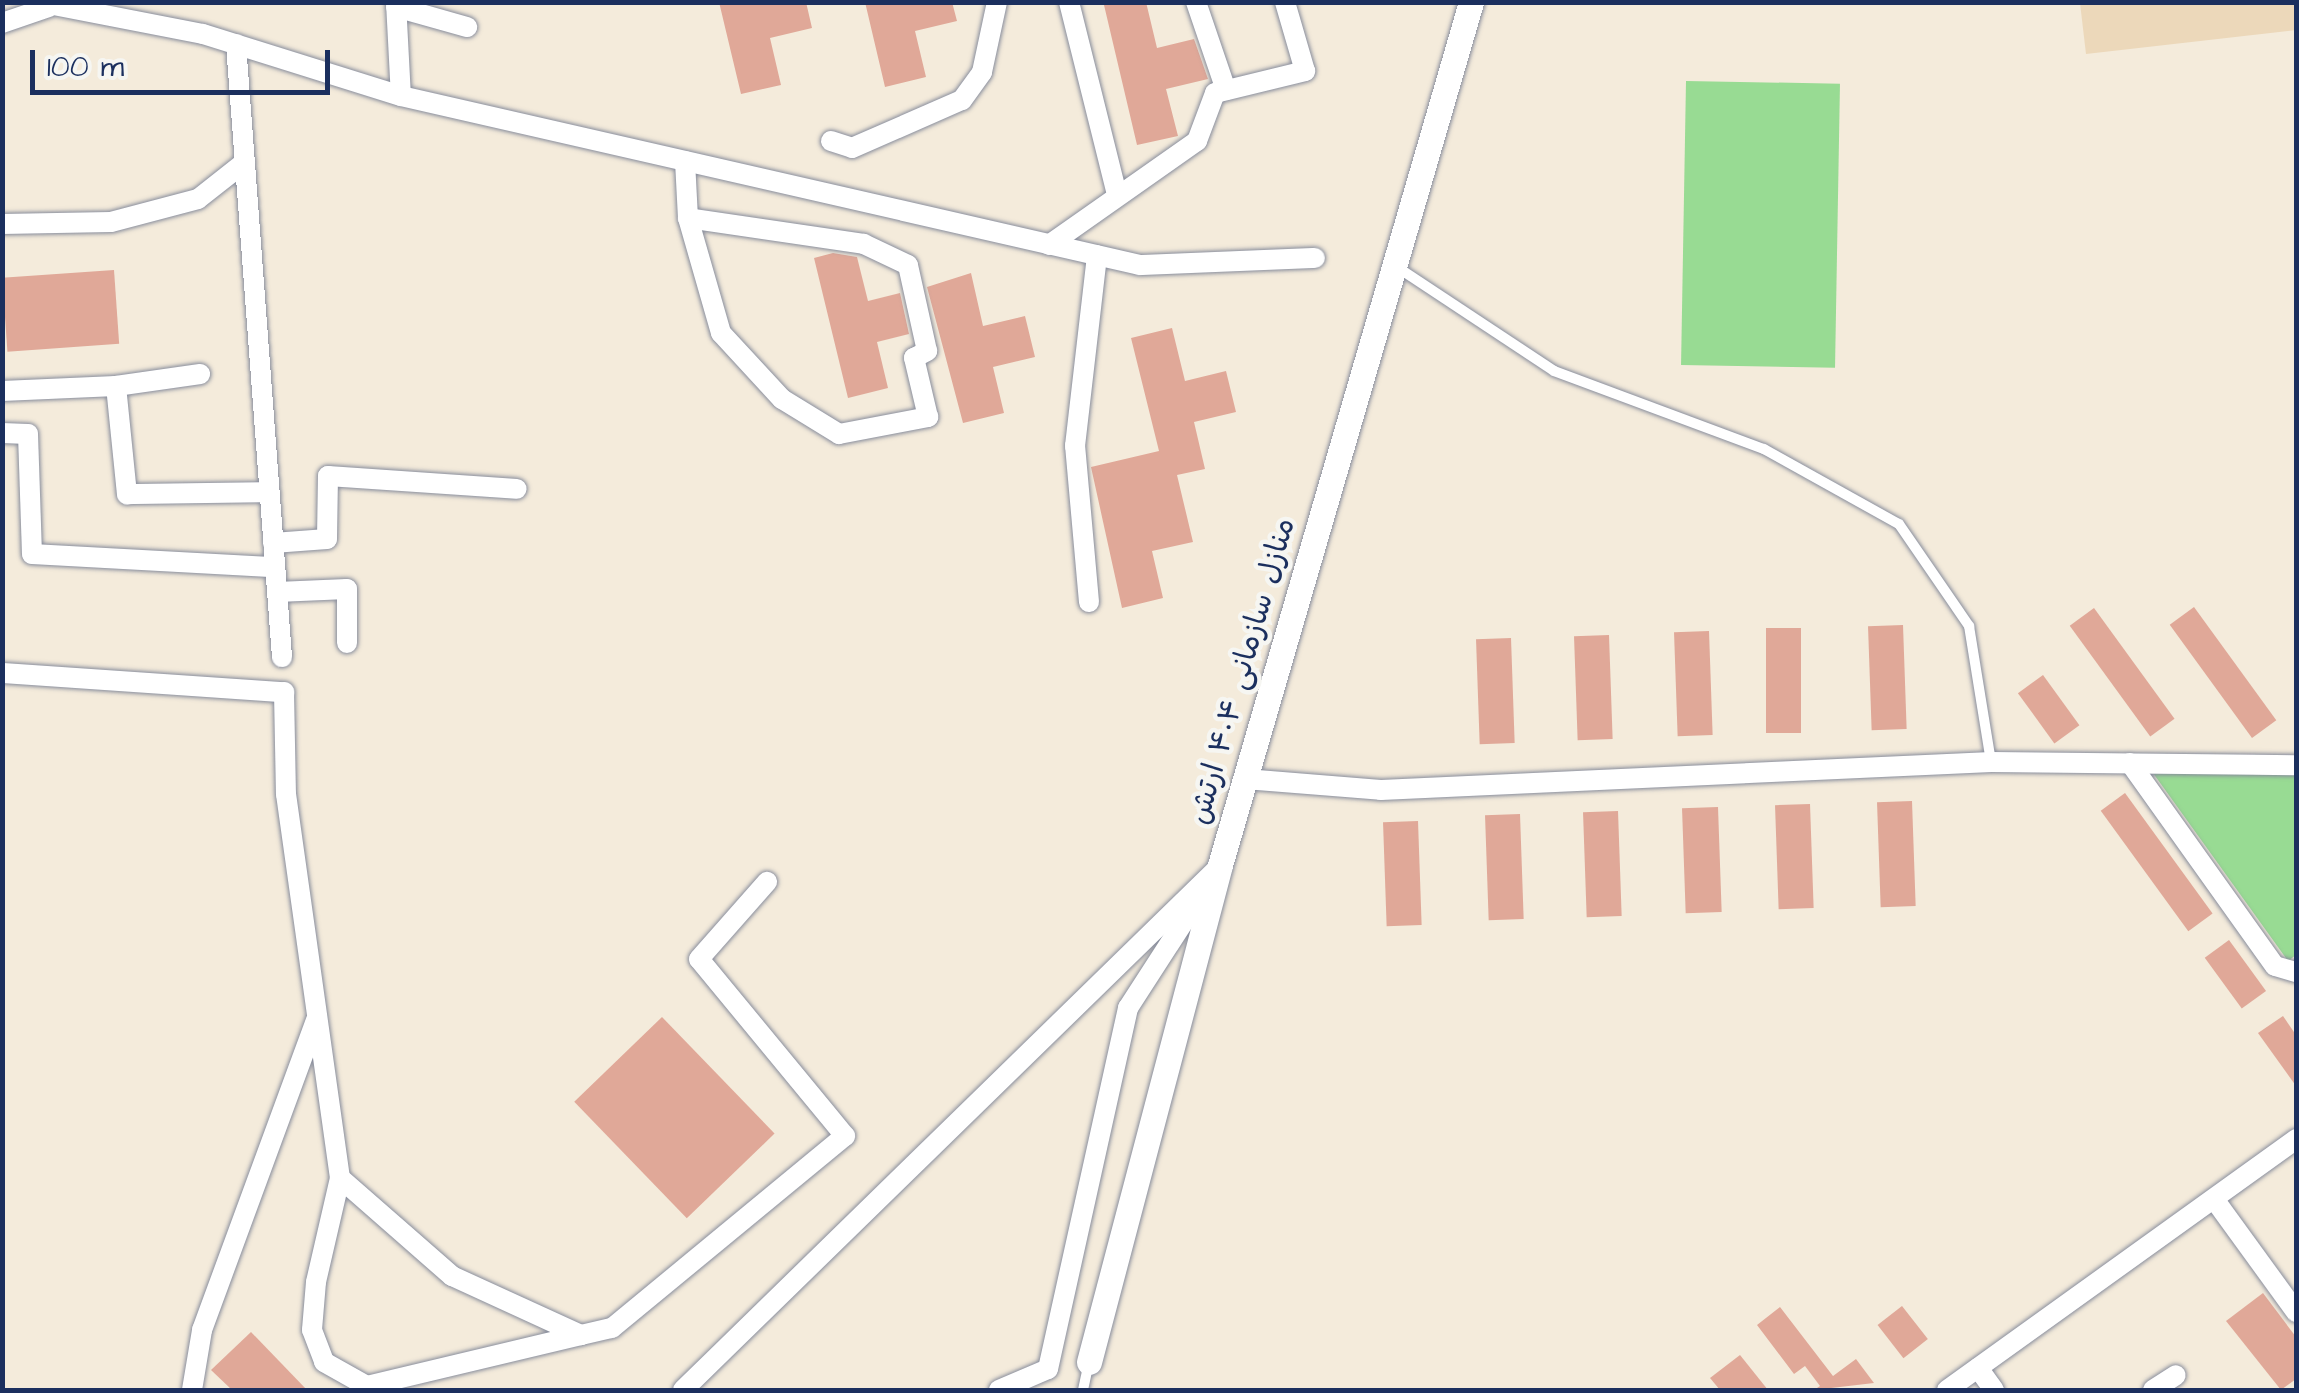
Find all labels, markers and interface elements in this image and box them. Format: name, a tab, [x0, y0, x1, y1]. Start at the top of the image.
scale bar	[35, 30, 335, 92]
text: 100 m	[47, 46, 124, 88]
street label: منازل سازمانی ۴۰۴ ارتش	[1181, 514, 1303, 828]

